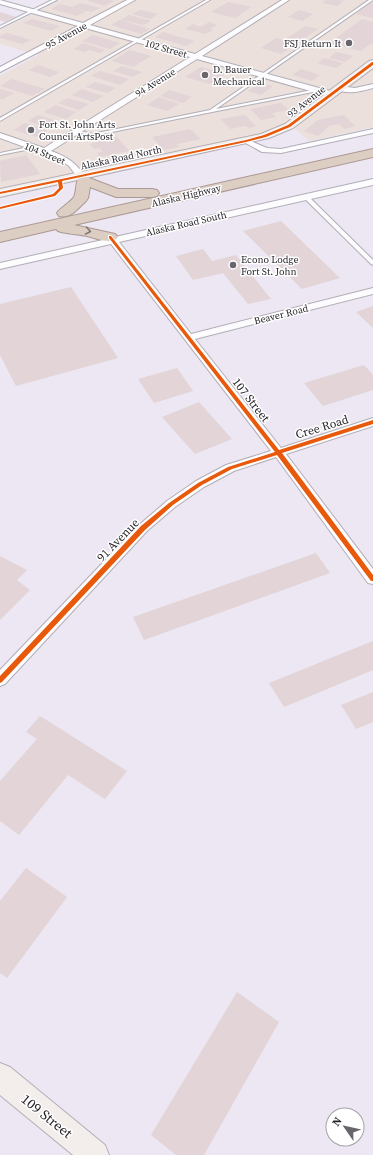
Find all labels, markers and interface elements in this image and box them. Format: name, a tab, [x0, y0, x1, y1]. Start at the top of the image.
street label: 95 Avenue	[43, 19, 89, 52]
street label: 102 Street	[143, 36, 189, 61]
place label: FSJ Return It	[284, 37, 342, 50]
marker: FSJ Return It	[344, 38, 354, 48]
place label: D. Bauer Mechanical	[213, 63, 265, 88]
street label: 94 Avenue	[133, 65, 178, 100]
marker: D. Bauer Mechanical	[200, 70, 210, 80]
street label: 93 Avenue	[285, 82, 328, 120]
place label: Fort St. John Arts Council ArtsPost	[39, 118, 115, 143]
marker: Fort St. John Arts Council ArtsPost	[26, 125, 36, 135]
street label: 104 Street	[22, 139, 68, 168]
street label: Alaska Road North	[79, 142, 163, 172]
street label: Alaska Highway	[150, 181, 223, 210]
street label: Alaska Road South	[145, 208, 228, 239]
one-way arrow	[85, 226, 91, 235]
place label: Econo Lodge Fort St. John	[241, 253, 298, 278]
marker: Econo Lodge Fort St. John	[228, 260, 238, 270]
street label: Beaver Road	[253, 301, 310, 327]
street label: 107 Street	[229, 375, 273, 425]
street label: Cree Road	[293, 411, 351, 443]
street label: 91 Avenue	[93, 515, 143, 565]
street label: 109 Street	[17, 1089, 77, 1143]
north arrow	[325, 1107, 365, 1147]
text: N	[329, 1114, 346, 1129]

